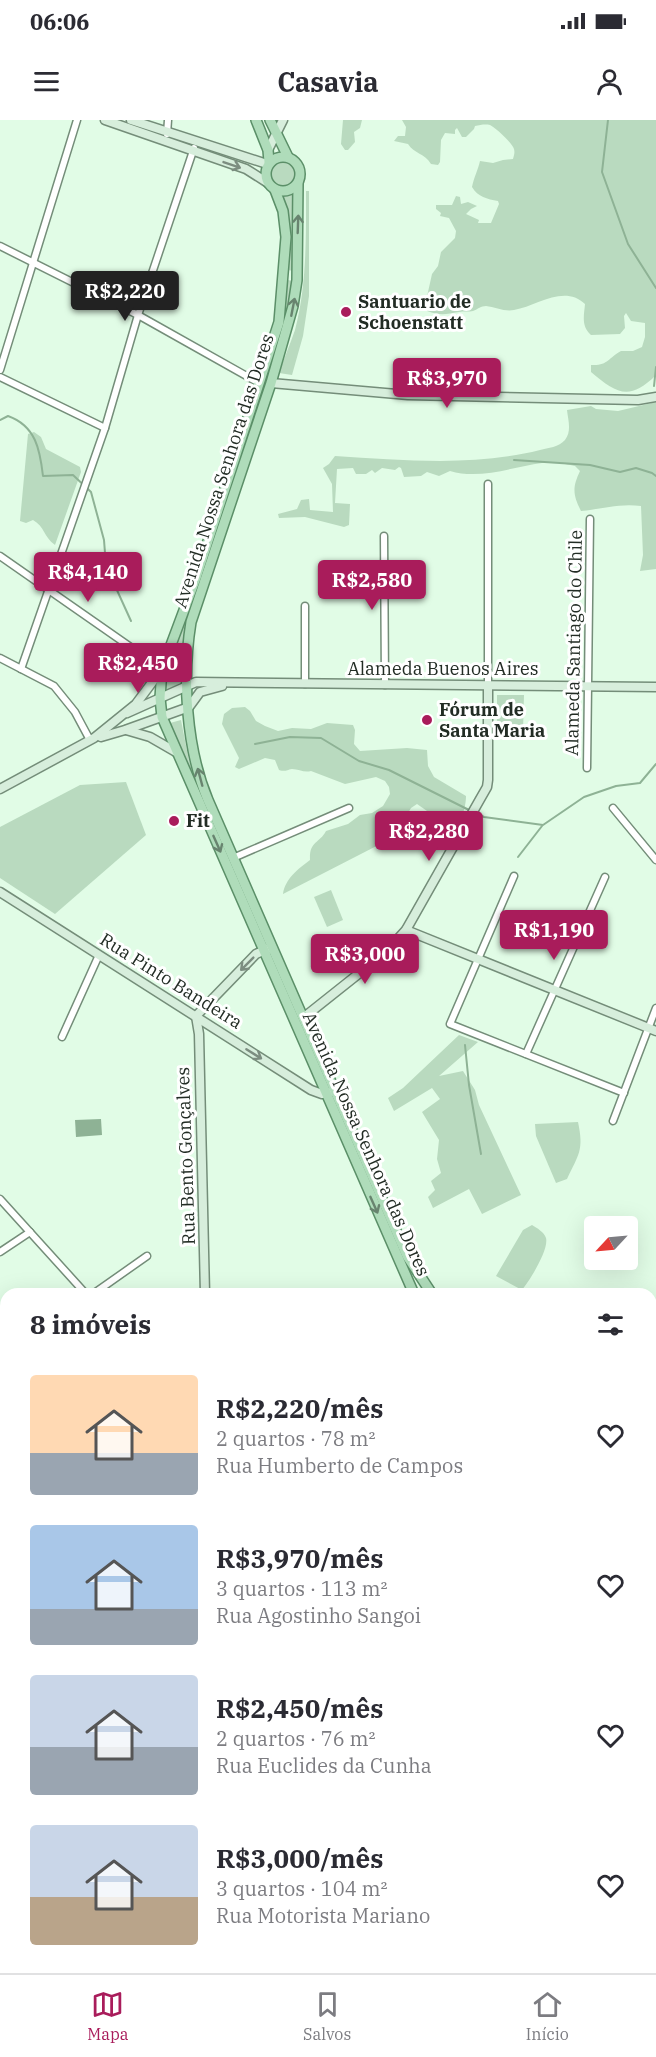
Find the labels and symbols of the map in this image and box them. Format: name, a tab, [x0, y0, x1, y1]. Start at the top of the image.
one-way arrow	[222, 160, 241, 171]
one-way arrow	[293, 215, 304, 235]
pin: R$2,220	[70, 271, 180, 322]
place label: Santuario de Schoenstatt	[358, 290, 471, 334]
one-way arrow	[288, 298, 299, 317]
marker: Santuario de Schoenstatt	[339, 305, 353, 319]
street label: Avenida Nossa Senhora das Dores	[168, 331, 279, 611]
pin: R$3,970	[392, 358, 502, 409]
street label: Alameda Santiago do Chile	[560, 530, 587, 756]
pin: R$4,140	[33, 552, 143, 603]
pin: R$2,580	[317, 560, 427, 611]
pin: R$2,450	[83, 643, 193, 694]
street label: Alameda Buenos Aires	[347, 657, 539, 680]
place label: Fórum de Santa Maria	[439, 698, 545, 742]
marker: Fórum de Santa Maria	[420, 713, 434, 727]
one-way arrow	[193, 768, 205, 787]
place label: Fit	[186, 809, 210, 832]
pin: R$2,280	[374, 811, 484, 862]
marker: Fit	[167, 814, 181, 828]
one-way arrow	[212, 835, 223, 853]
pin: R$1,190	[499, 910, 609, 961]
street label: Rua Pinto Bandeira	[96, 927, 247, 1034]
pin: R$3,000	[310, 934, 420, 985]
one-way arrow	[240, 956, 254, 971]
street label: Avenida Nossa Senhora das Dores	[298, 1008, 435, 1279]
one-way arrow	[245, 1048, 262, 1060]
street label: Rua Bento Gonçalves	[171, 1067, 200, 1245]
one-way arrow	[369, 1196, 381, 1214]
north arrow	[584, 1216, 638, 1270]

